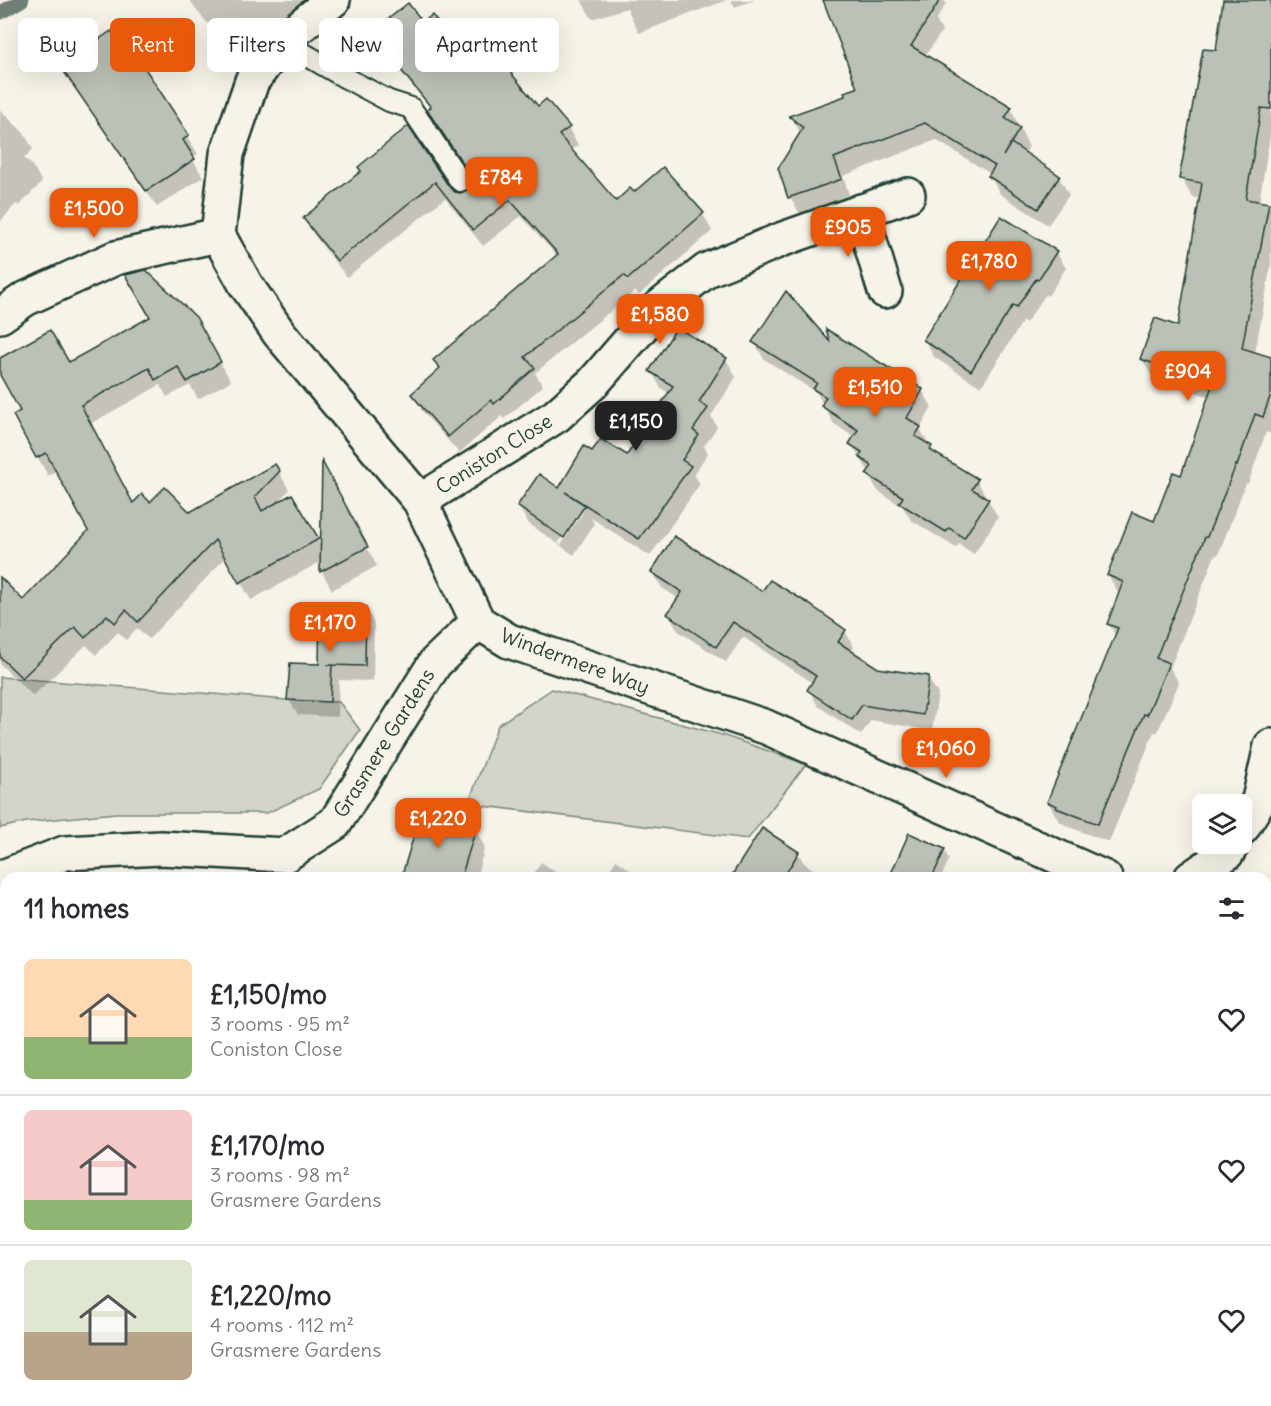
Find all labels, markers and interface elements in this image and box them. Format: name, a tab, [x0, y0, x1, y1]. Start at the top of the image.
chip: Buy	[18, 18, 98, 72]
chip: Rent	[110, 18, 195, 72]
chip: Filters	[207, 18, 307, 72]
chip: New	[319, 18, 403, 72]
chip: Apartment	[415, 18, 559, 72]
pin: £784	[465, 157, 537, 208]
text: £784	[479, 164, 523, 189]
pin: £1,500	[45, 188, 143, 239]
text: £1,500	[64, 195, 124, 220]
pin: £905	[812, 207, 884, 258]
text: £905	[825, 214, 871, 239]
pin: £1,780	[940, 241, 1038, 292]
text: £1,780	[960, 248, 1018, 273]
pin: £1,580	[611, 294, 709, 345]
text: £1,580	[631, 301, 689, 326]
pin: £904	[1152, 351, 1224, 402]
text: £904	[1165, 358, 1211, 383]
pin: £1,510	[826, 367, 924, 418]
text: £1,510	[847, 374, 903, 399]
pin: £1,150	[587, 401, 685, 452]
street label: Coniston Close	[431, 408, 557, 499]
text: £1,150	[609, 408, 663, 433]
pin: £1,170	[281, 602, 379, 653]
text: £1,170	[304, 609, 356, 634]
street label: Windermere Way	[497, 622, 653, 699]
street label: Grasmere Gardens	[328, 663, 440, 822]
pin: £1,060	[897, 728, 995, 779]
text: £1,060	[916, 735, 976, 760]
map controls	[1192, 794, 1252, 854]
button: layers	[1192, 794, 1252, 854]
pin: £1,220	[389, 798, 487, 849]
text: £1,220	[409, 805, 467, 830]
text: 11 homes	[24, 892, 129, 925]
icon: filters	[1215, 892, 1248, 925]
text: £1,150/mo	[210, 978, 327, 1011]
icon: home	[72, 983, 144, 1055]
icon: heart	[1215, 1003, 1248, 1036]
text: 3 rooms · 95 m²	[210, 1011, 350, 1036]
text: Coniston Close	[210, 1036, 342, 1061]
text: £1,170/mo	[210, 1129, 325, 1162]
icon: home	[72, 1134, 144, 1206]
icon: heart	[1215, 1154, 1248, 1187]
text: 3 rooms · 98 m²	[210, 1162, 350, 1187]
text: Grasmere Gardens	[210, 1187, 381, 1212]
text: £1,220/mo	[210, 1279, 331, 1312]
icon: home	[72, 1284, 144, 1356]
icon: heart	[1215, 1304, 1248, 1337]
text: 4 rooms · 112 m²	[210, 1312, 354, 1337]
text: Grasmere Gardens	[210, 1337, 381, 1362]

